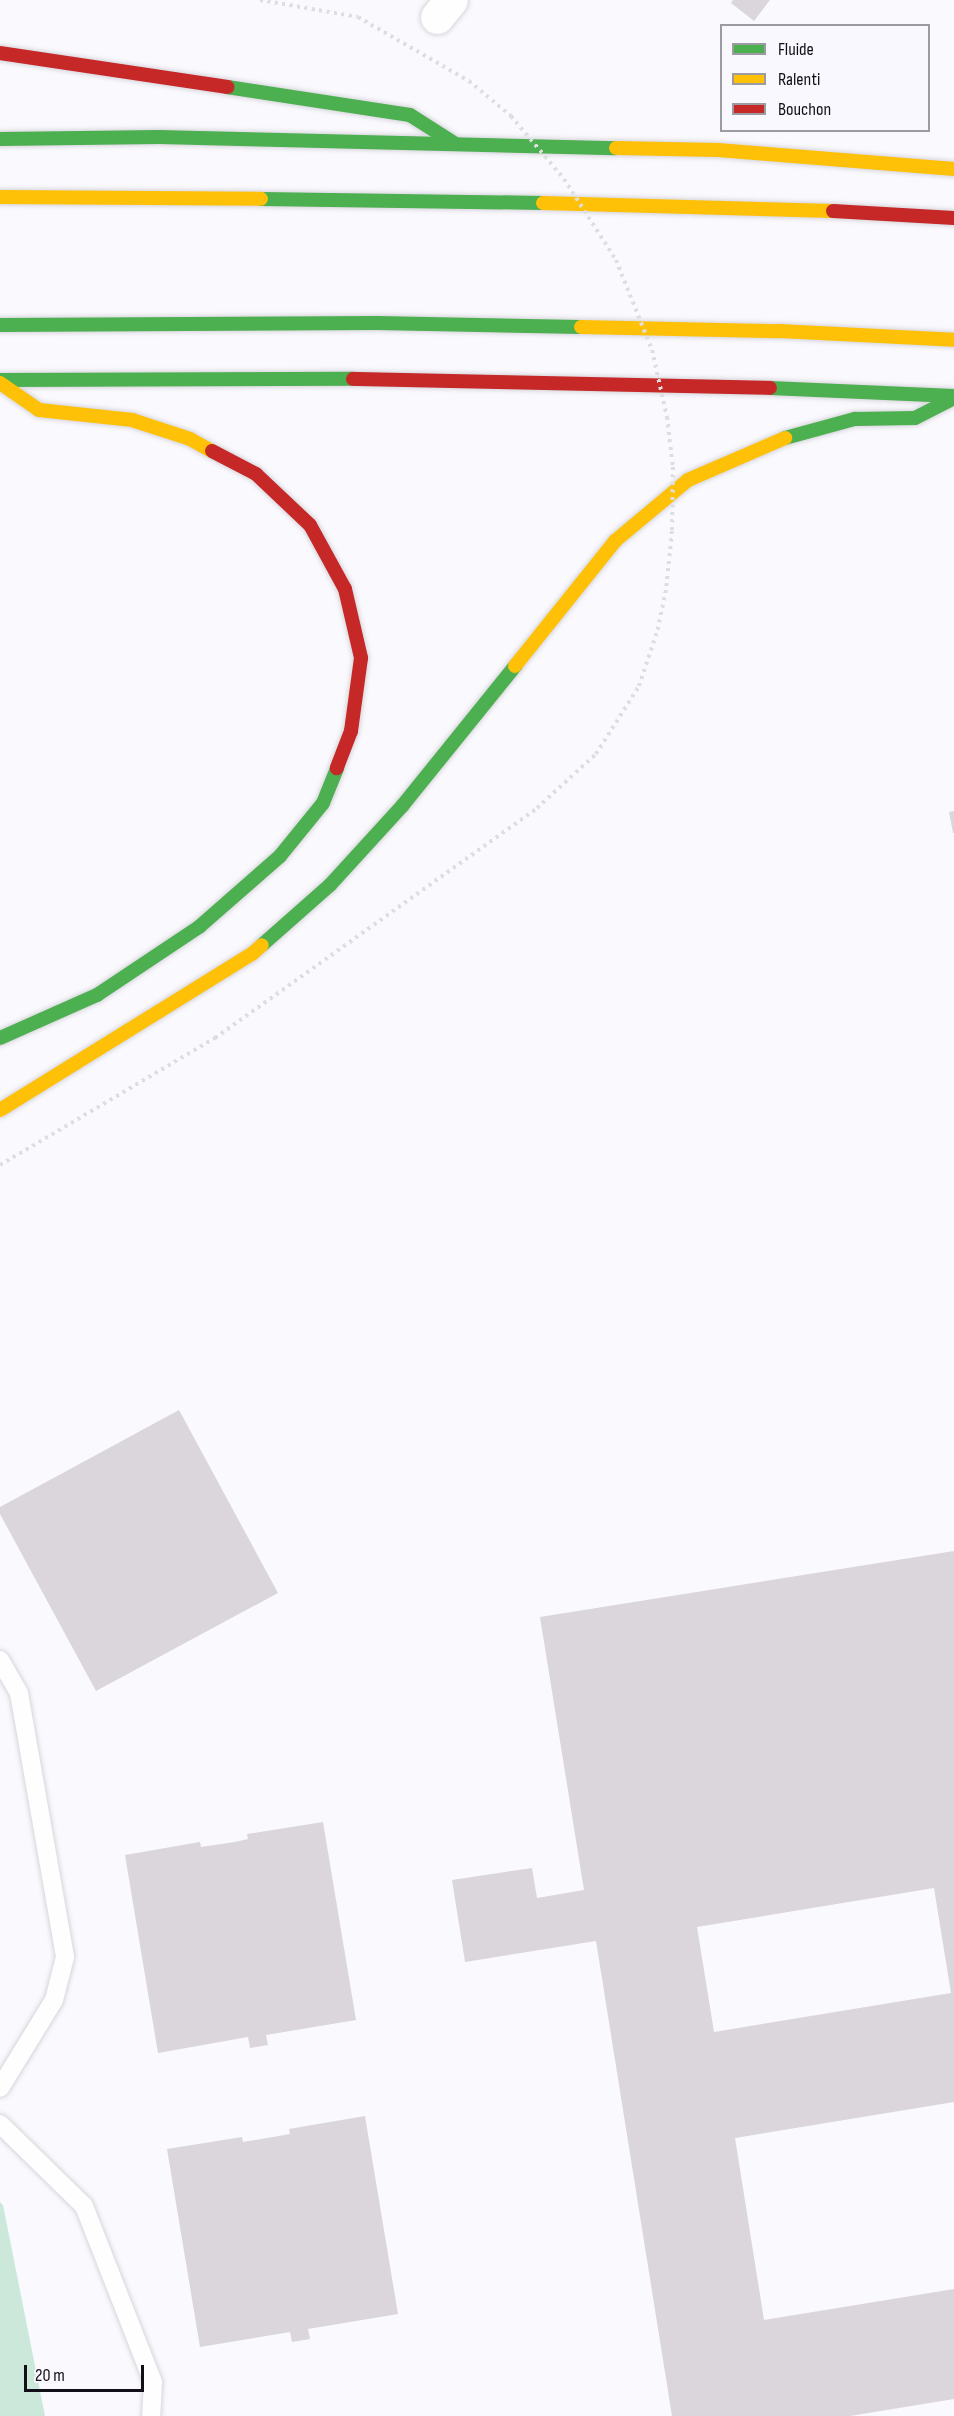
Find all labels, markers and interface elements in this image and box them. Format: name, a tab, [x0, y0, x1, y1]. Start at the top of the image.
legend	[720, 24, 930, 132]
text: Fluide	[778, 39, 814, 60]
text: Ralenti	[778, 69, 820, 90]
text: Bouchon	[778, 99, 831, 120]
scale bar	[27, 2353, 147, 2391]
text: 20 m	[35, 2365, 65, 2386]

